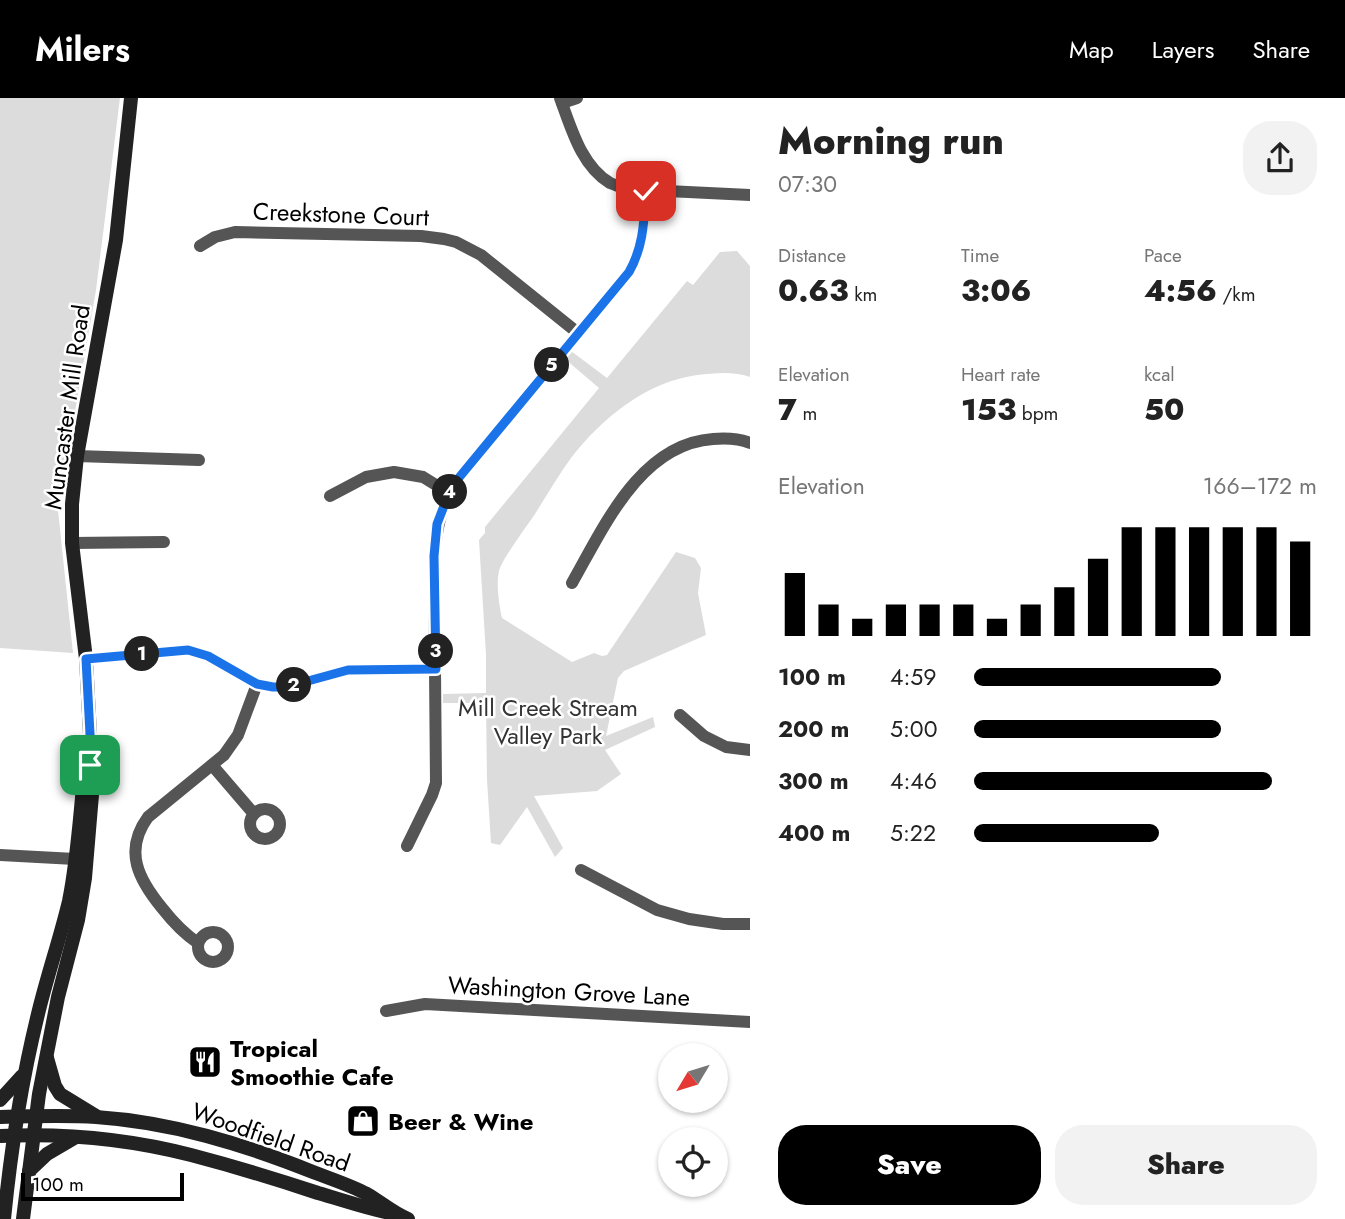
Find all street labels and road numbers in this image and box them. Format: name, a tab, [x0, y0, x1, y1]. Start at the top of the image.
street label: Creekstone Court	[252, 193, 430, 235]
street label: Muncaster Mill Road	[35, 302, 99, 512]
street label: Washington Grove Lane	[447, 967, 691, 1015]
street label: Woodfield Road	[187, 1094, 355, 1180]

